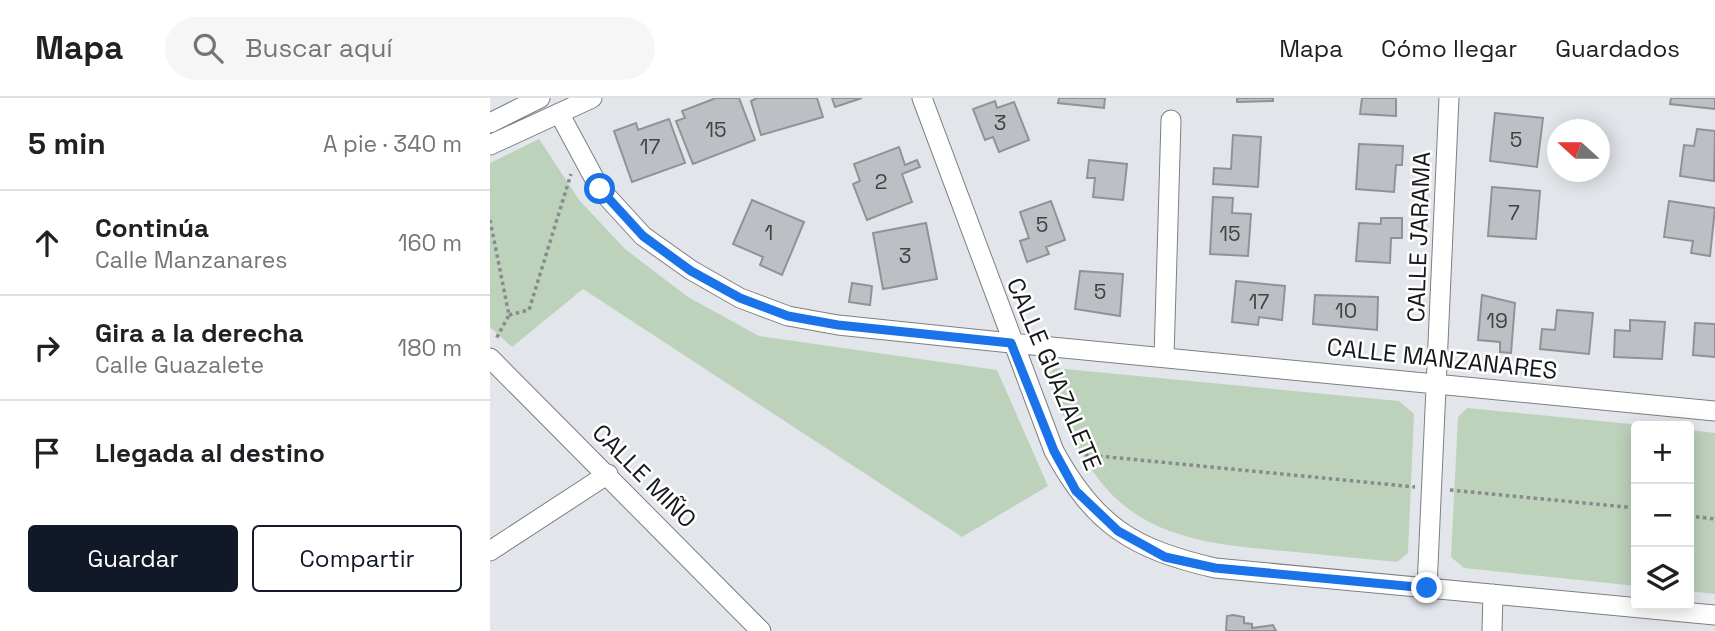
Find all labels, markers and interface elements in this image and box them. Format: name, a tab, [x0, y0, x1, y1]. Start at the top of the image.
search box	[165, 17, 655, 80]
text: Mapa	[35, 27, 123, 69]
icon: search	[189, 29, 227, 67]
text: Buscar aquí	[245, 31, 393, 65]
text: Mapa	[1279, 33, 1343, 64]
text: Cómo llegar	[1381, 33, 1517, 64]
text: Guardados	[1555, 33, 1680, 64]
house number: 3	[994, 109, 1006, 136]
house number: 15	[705, 116, 727, 143]
north arrow	[1547, 119, 1610, 182]
text: 5 min	[28, 124, 106, 163]
house number: 5	[1510, 126, 1522, 153]
text: A pie · 340 m	[323, 129, 462, 159]
house number: 17	[640, 133, 660, 160]
street label: CALLE JARAMA	[1400, 151, 1437, 323]
house number: 2	[875, 168, 887, 195]
route start	[584, 173, 615, 204]
house number: 7	[1508, 199, 1520, 226]
text: Continúa	[95, 211, 209, 245]
house number: 5	[1036, 211, 1048, 238]
house number: 1	[765, 219, 773, 246]
house number: 15	[1219, 220, 1241, 247]
icon: ahead	[28, 224, 66, 262]
text: 160 m	[398, 228, 462, 258]
house number: 3	[899, 242, 911, 269]
text: Calle Manzanares	[95, 245, 287, 275]
street label: CALLE GUAZALETE	[1000, 273, 1109, 475]
house number: 5	[1094, 278, 1106, 305]
house number: 17	[1249, 288, 1269, 315]
house number: 10	[1335, 297, 1357, 324]
house number: 19	[1486, 307, 1508, 334]
text: Gira a la derecha	[95, 316, 304, 350]
icon: right	[28, 329, 66, 367]
street label: CALLE MANZANARES	[1325, 331, 1559, 386]
text: 180 m	[398, 333, 462, 363]
text: Calle Guazalete	[95, 350, 264, 380]
street label: CALLE MIÑO	[586, 417, 703, 534]
map controls	[1631, 421, 1694, 610]
button: +	[1631, 421, 1694, 484]
icon: arrive	[28, 434, 66, 472]
text: Llegada al destino	[95, 436, 325, 470]
button: −	[1631, 484, 1694, 547]
button: Guardar	[28, 525, 238, 592]
button: Compartir	[252, 525, 462, 592]
button: layers	[1631, 547, 1694, 610]
route end	[1411, 572, 1442, 603]

